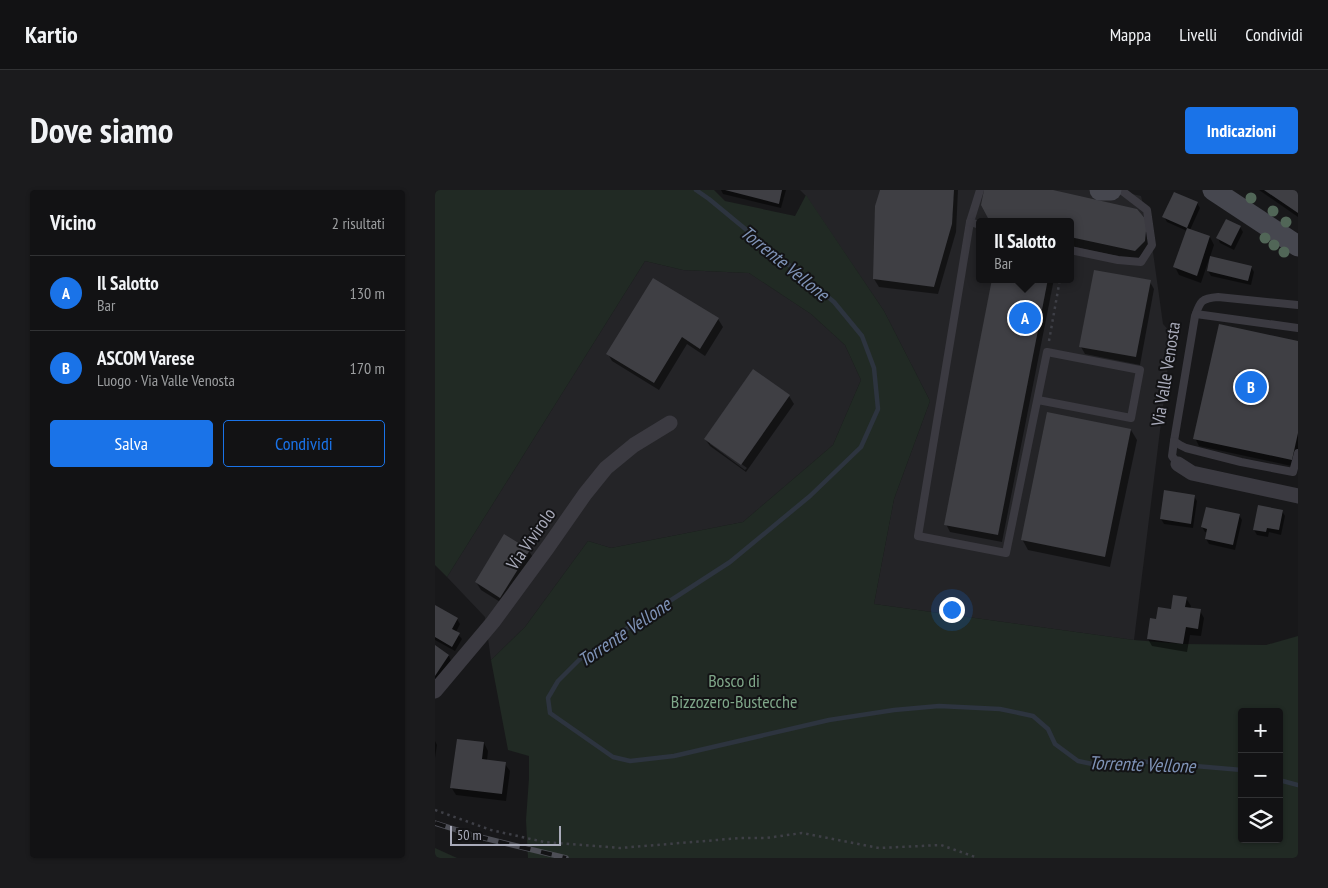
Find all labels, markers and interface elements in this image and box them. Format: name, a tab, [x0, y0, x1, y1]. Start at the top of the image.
text: Kartio	[25, 19, 78, 50]
text: Mappa	[1110, 23, 1151, 46]
text: Livelli	[1179, 23, 1217, 46]
text: Condividi	[1245, 23, 1303, 46]
text: Dove siamo	[30, 107, 173, 153]
button: Indicazioni	[1185, 107, 1298, 154]
text: Vicino	[50, 209, 96, 236]
text: 2 risultati	[332, 213, 385, 233]
popup	[976, 218, 1074, 283]
water label: Torrente Vellone	[736, 220, 835, 307]
text: Il Salotto	[994, 229, 1056, 253]
text: Bar	[994, 253, 1012, 273]
text: Il Salotto	[97, 271, 159, 295]
text: A	[62, 283, 70, 303]
text: 130 m	[350, 283, 385, 303]
text: Bar	[97, 295, 115, 315]
pin: A	[1009, 299, 1041, 337]
street label: Via Valle Venosta	[1146, 320, 1185, 429]
text: ASCOM Varese	[97, 346, 195, 370]
text: B	[62, 358, 70, 378]
text: 170 m	[350, 358, 385, 378]
pin: B	[1235, 368, 1267, 406]
text: Luogo · Via Valle Venosta	[97, 370, 235, 390]
button: Salva	[50, 420, 213, 467]
button: Condividi	[223, 420, 385, 467]
street label: Via Vivirolo	[500, 503, 560, 575]
water label: Torrente Vellone	[573, 592, 676, 672]
your location	[939, 597, 965, 623]
park label: Bosco di Bizzozero-Bustecche	[671, 669, 797, 713]
map controls	[1238, 708, 1283, 843]
button: +	[1238, 708, 1283, 753]
water label: Torrente Vellone	[1088, 750, 1197, 778]
button: −	[1238, 753, 1283, 798]
button: layers	[1238, 798, 1283, 843]
scale bar	[450, 823, 561, 846]
text: 50 m	[457, 826, 482, 844]

